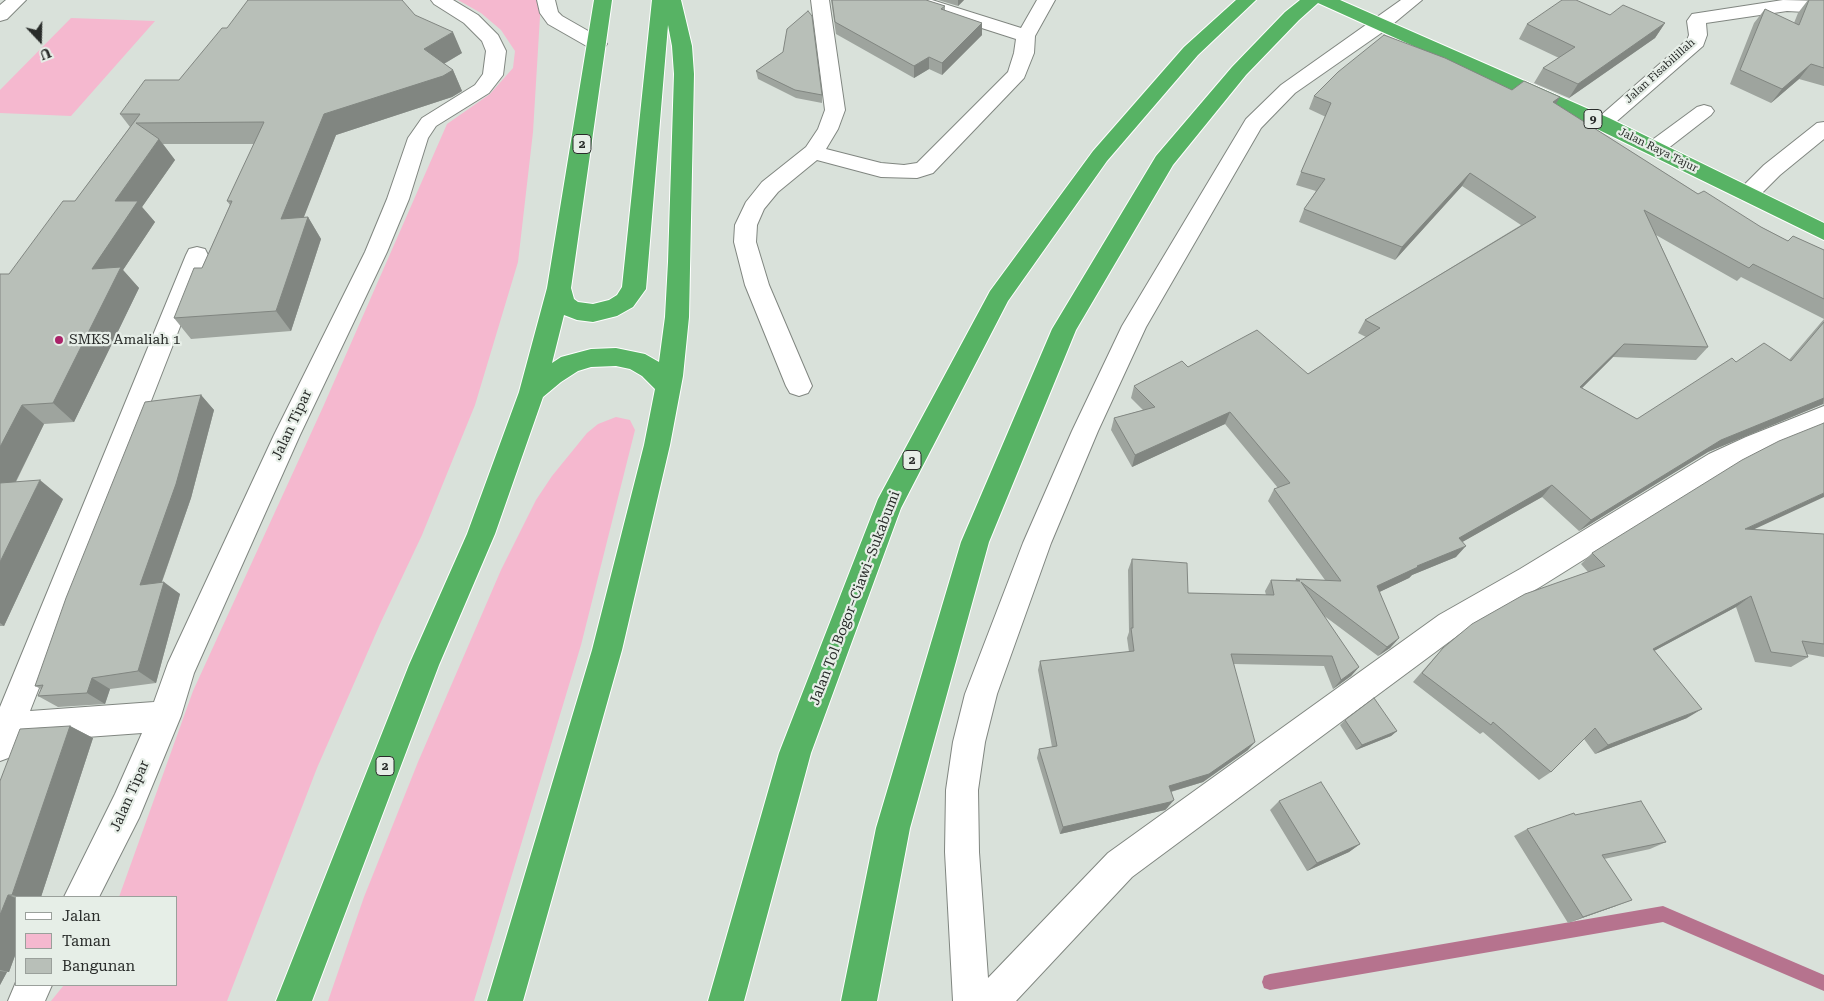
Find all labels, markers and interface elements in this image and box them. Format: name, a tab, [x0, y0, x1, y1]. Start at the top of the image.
north arrow	[15, 15, 65, 65]
street label: Jalan Fisabilillah	[1622, 36, 1698, 106]
text: U	[37, 45, 53, 63]
road number: 9	[1584, 110, 1602, 128]
street label: Jalan Raya Tajur	[1616, 125, 1700, 175]
road number: 2	[573, 134, 591, 154]
place label: SMKS Amaliah 1	[69, 332, 181, 348]
marker: SMKS Amaliah 1	[53, 334, 65, 346]
street label: Jalan Tipar	[268, 387, 316, 463]
road number: 2	[903, 450, 921, 470]
street label: Jalan Tol Bogor–Ciawi–Sukabumi	[806, 489, 904, 707]
road number: 2	[376, 756, 394, 776]
street label: Jalan Tipar	[107, 758, 153, 834]
legend	[15, 896, 178, 986]
text: Jalan	[62, 907, 101, 925]
text: Taman	[62, 932, 111, 950]
text: Bangunan	[62, 957, 135, 975]

